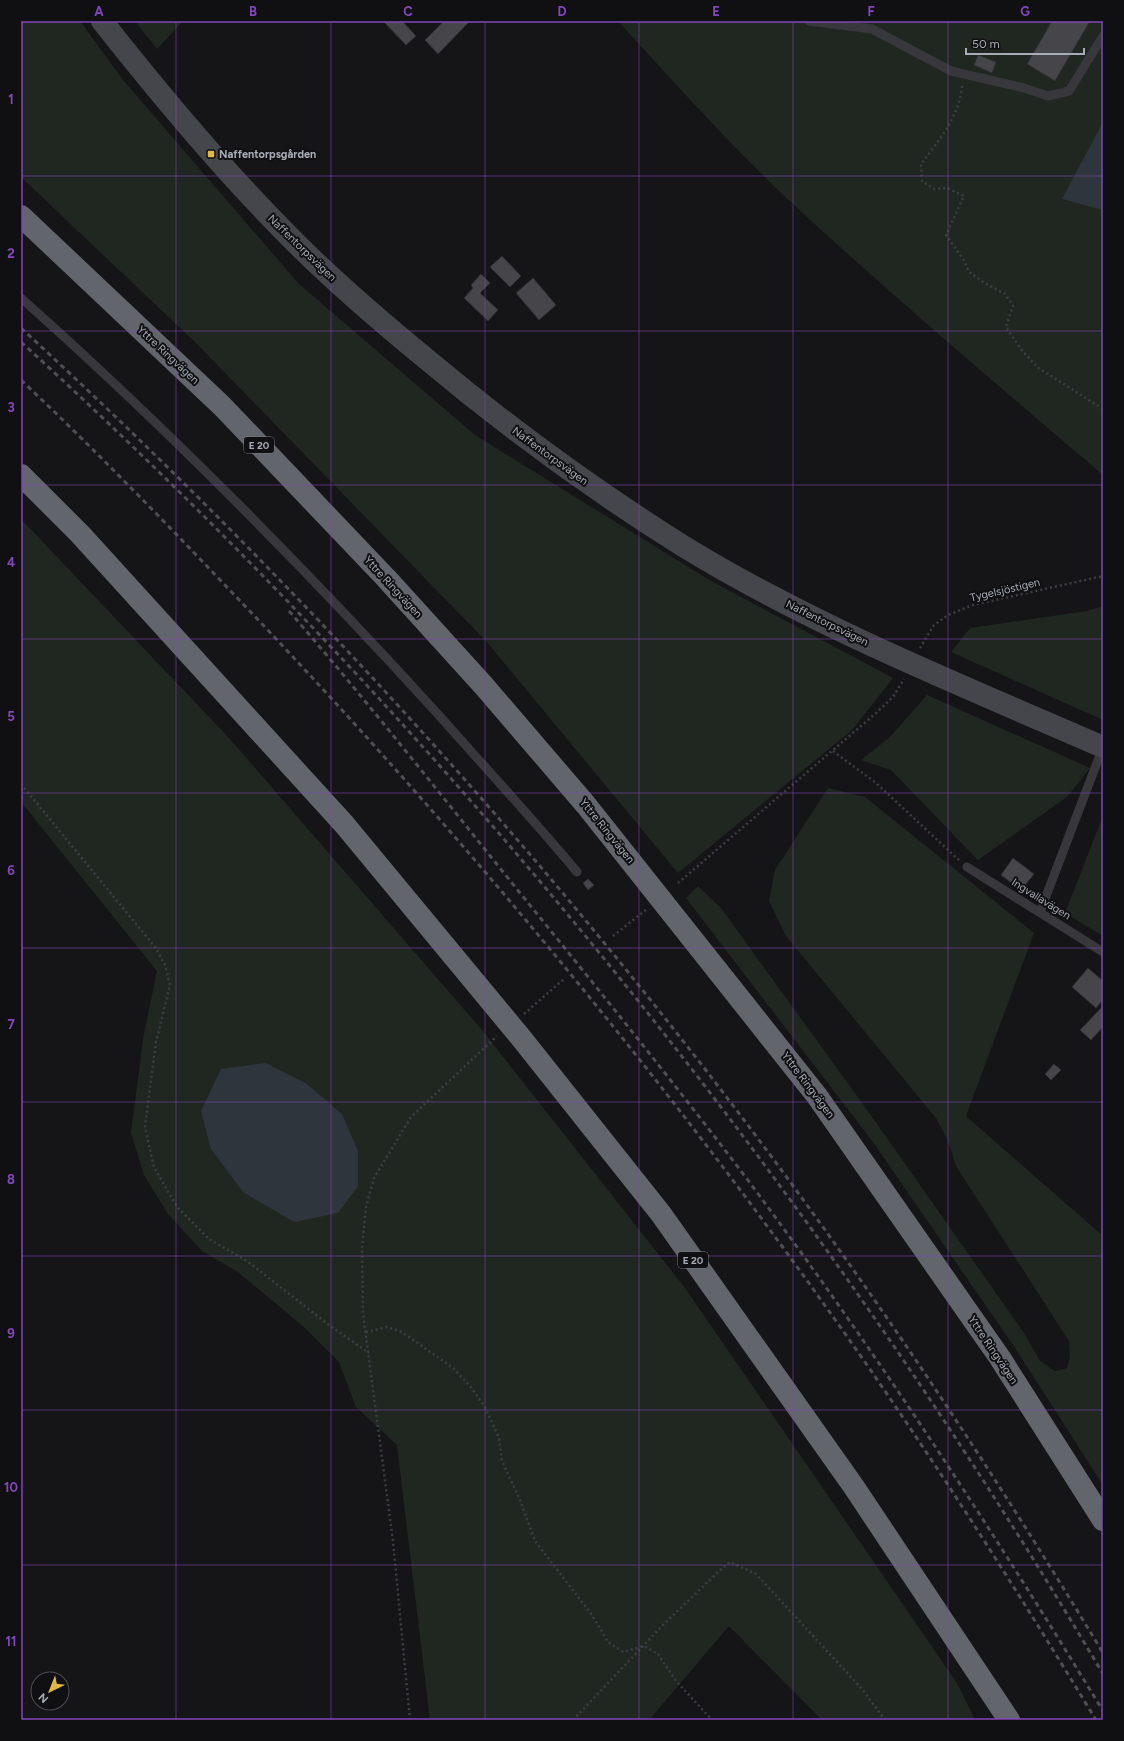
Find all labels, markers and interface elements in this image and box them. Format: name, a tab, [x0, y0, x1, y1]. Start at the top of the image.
text: A	[94, 4, 104, 19]
text: B	[249, 4, 257, 19]
text: C	[403, 4, 413, 19]
text: D	[557, 4, 567, 19]
text: E	[712, 4, 720, 19]
text: F	[867, 4, 875, 19]
text: G	[1020, 4, 1030, 19]
scale bar	[966, 30, 1084, 56]
text: 50 m	[972, 37, 1000, 51]
text: 1	[8, 92, 14, 107]
place label: Naffentorpsgården	[219, 148, 316, 161]
marker: Naffentorpsgården	[206, 149, 216, 159]
street label: Naffentorpsvägen	[265, 212, 339, 284]
text: 2	[7, 246, 15, 261]
street label: Yttre Ringvägen	[135, 323, 201, 387]
text: 3	[7, 400, 15, 415]
street label: Naffentorpsvägen	[510, 424, 590, 488]
road number: E 20	[244, 437, 274, 453]
street label: Yttre Ringvägen	[361, 554, 425, 620]
text: 4	[7, 555, 15, 570]
street label: Tygelsjöstigen	[969, 576, 1041, 604]
street label: Naffentorpsvägen	[784, 597, 870, 649]
text: 5	[7, 709, 15, 724]
street label: Yttre Ringvägen	[577, 796, 637, 866]
text: 6	[7, 863, 15, 878]
street label: Ingvallavägen	[1009, 876, 1073, 922]
text: 7	[7, 1017, 15, 1032]
street label: Yttre Ringvägen	[779, 1049, 837, 1121]
text: 8	[7, 1172, 15, 1187]
road number: E 20	[678, 1252, 708, 1268]
street label: Yttre Ringvägen	[965, 1313, 1021, 1387]
text: 9	[7, 1326, 15, 1341]
text: 10	[4, 1480, 18, 1495]
text: 11	[6, 1634, 16, 1649]
north arrow	[30, 1671, 70, 1711]
text: N	[36, 1690, 51, 1706]

